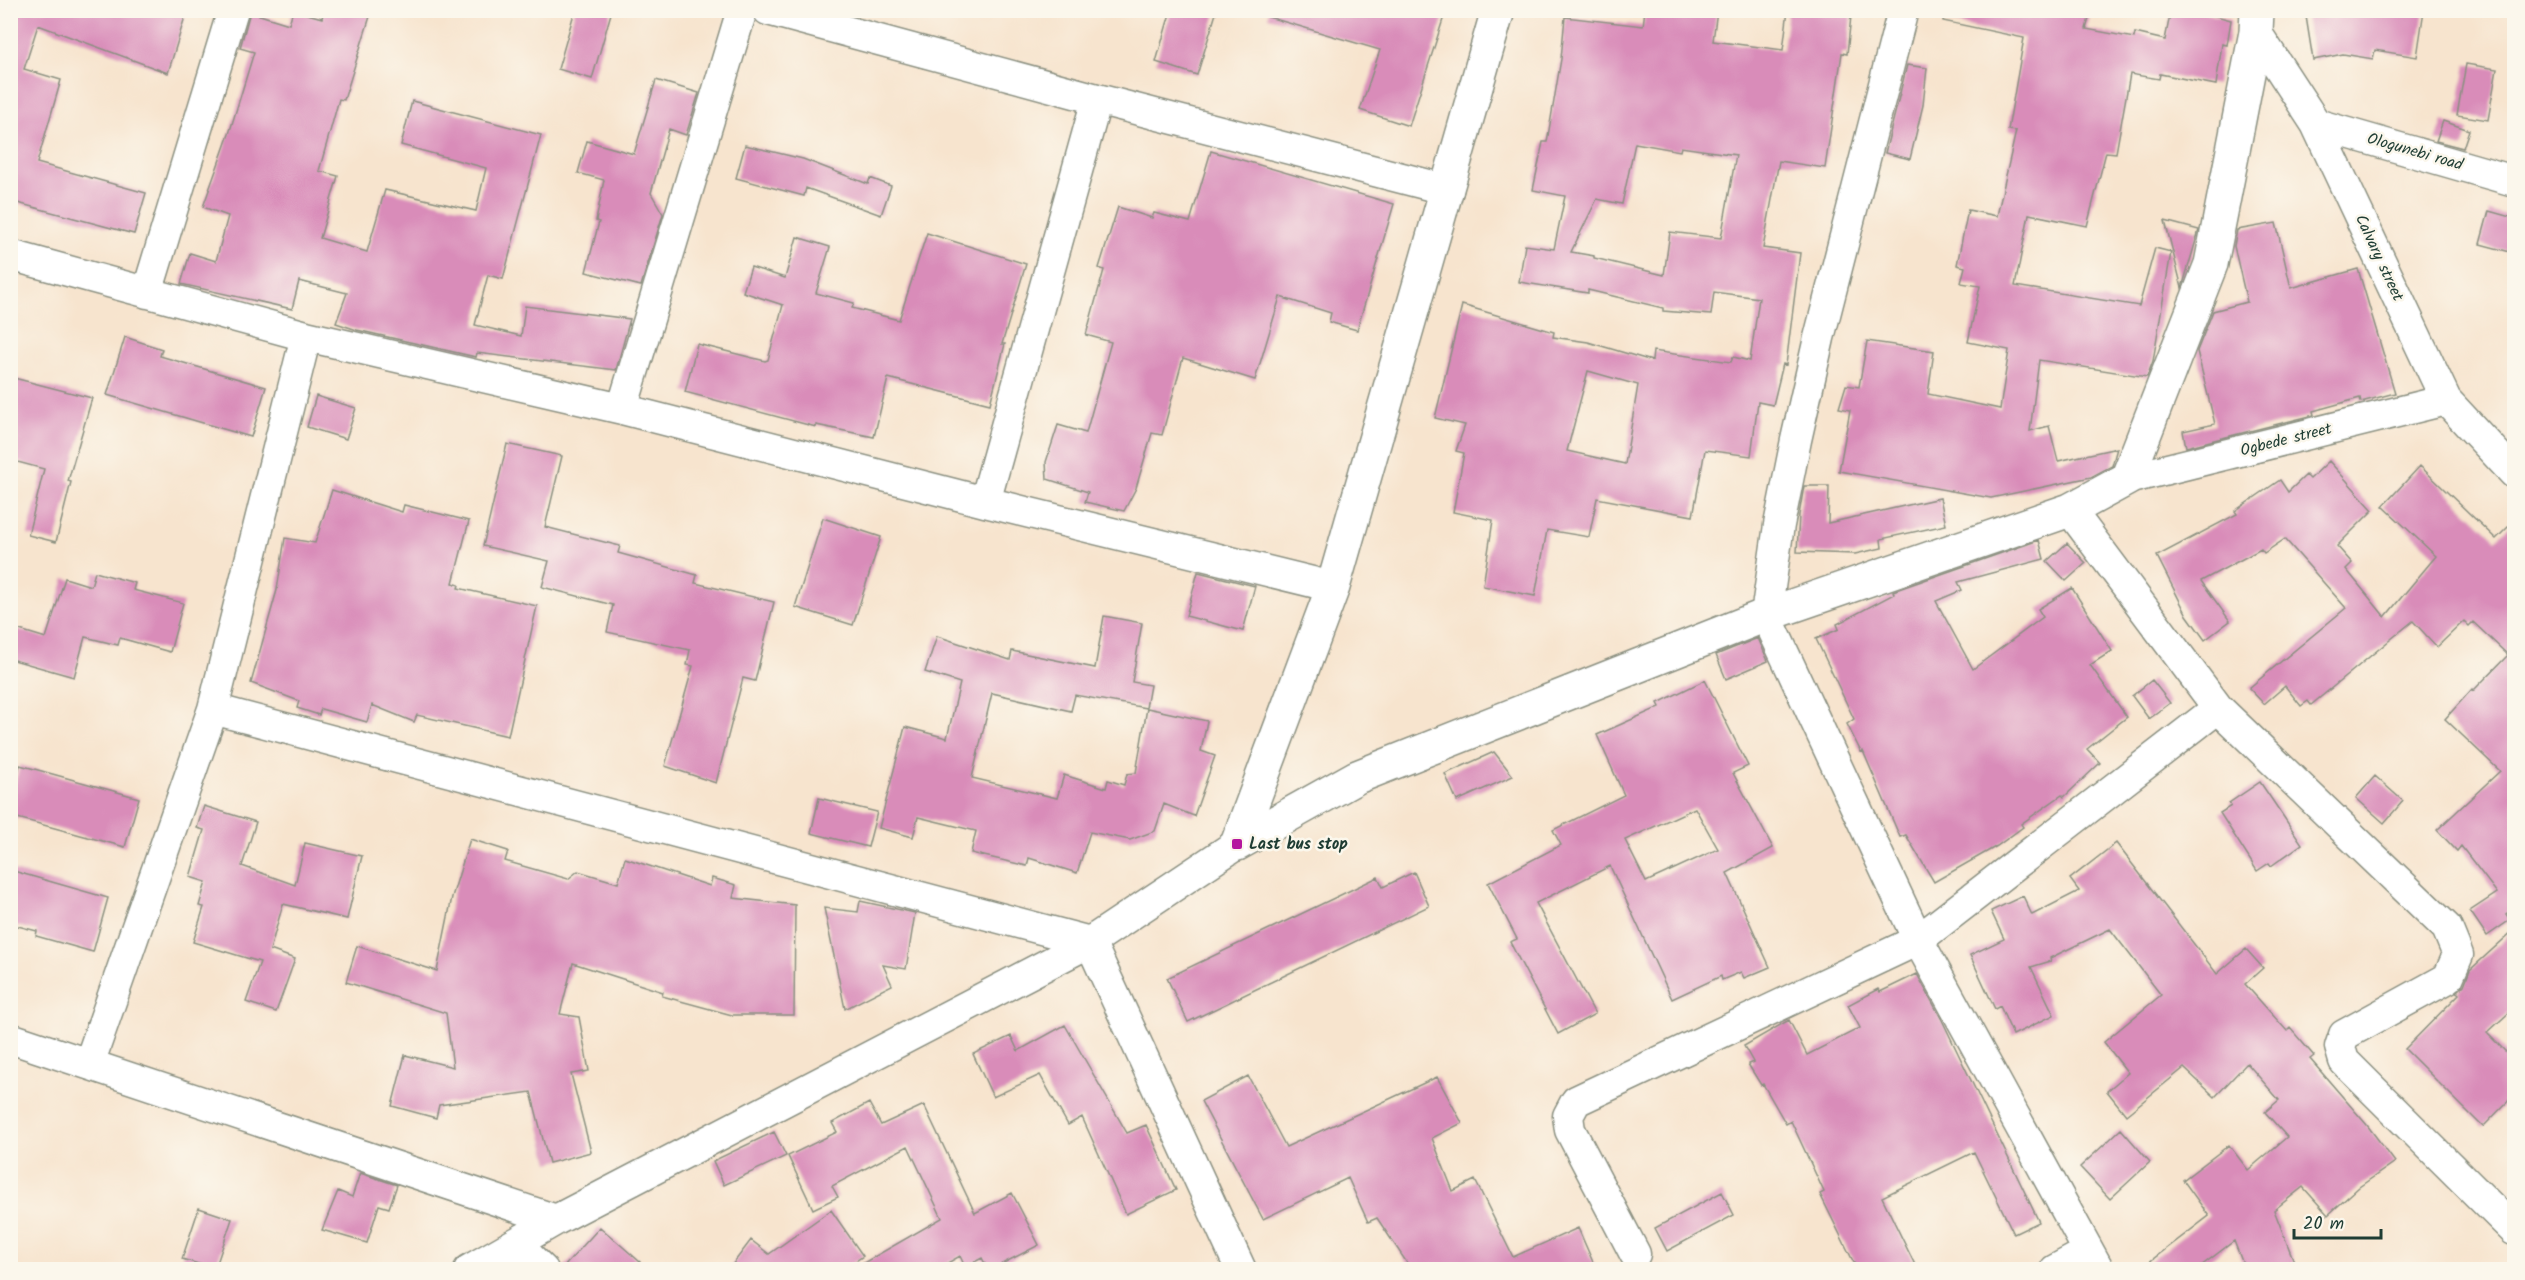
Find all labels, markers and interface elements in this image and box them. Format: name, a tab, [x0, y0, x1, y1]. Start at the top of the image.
street label: Ologunebi road	[2364, 126, 2467, 178]
street label: Calvary street	[2348, 210, 2410, 306]
street label: Ogbede street	[2238, 416, 2335, 463]
place label: Last bus stop	[1249, 832, 1348, 857]
marker: Last bus stop	[1230, 837, 1244, 851]
scale bar	[2294, 1202, 2381, 1240]
text: 20 m	[2303, 1210, 2344, 1239]

